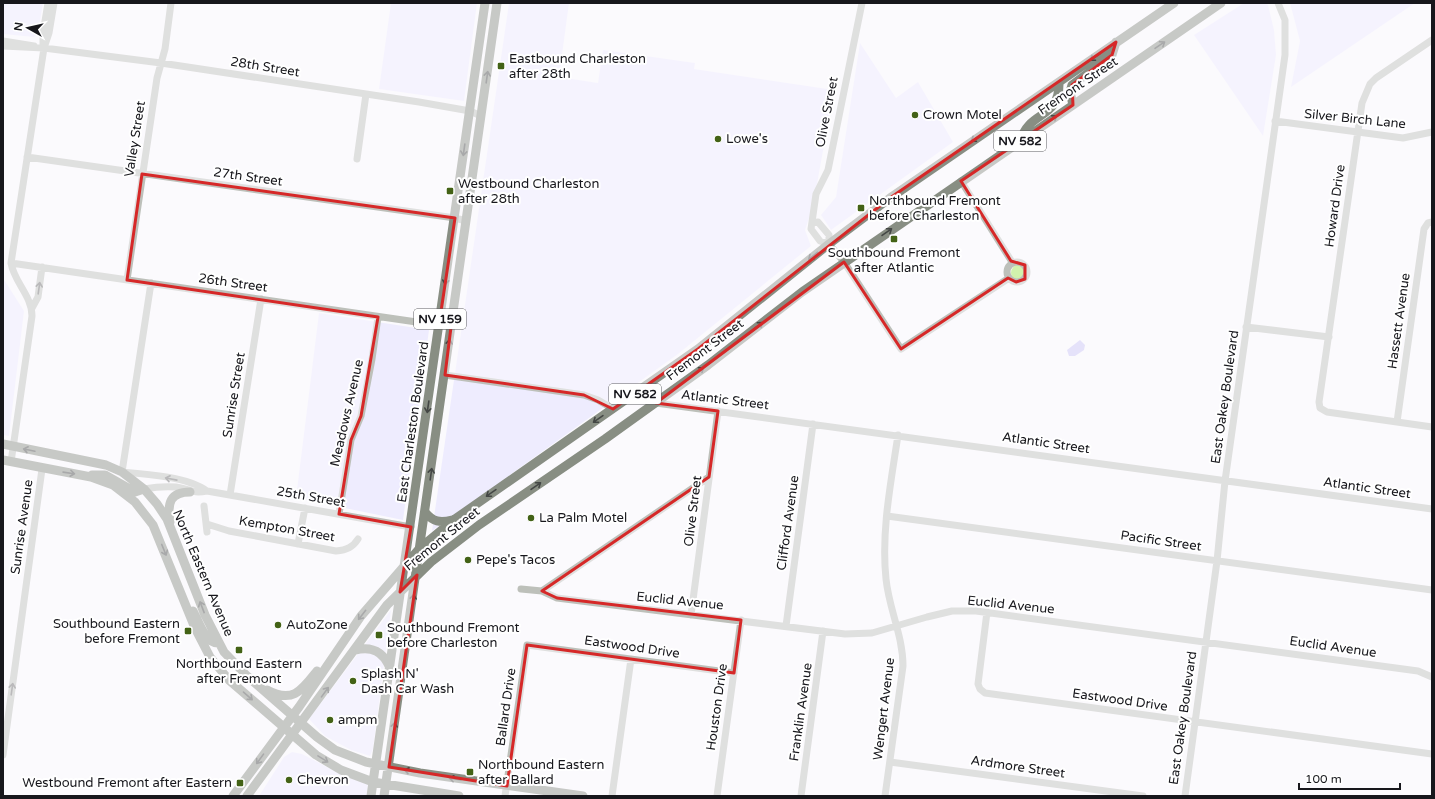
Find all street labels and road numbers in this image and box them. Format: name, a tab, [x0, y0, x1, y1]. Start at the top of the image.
street label: Fremont Street	[1035, 53, 1121, 119]
street label: 28th Street	[229, 54, 301, 80]
street label: Olive Street	[812, 75, 842, 149]
street label: Valley Street	[121, 100, 149, 178]
street label: Silver Birch Lane	[1303, 106, 1407, 132]
road number: NV 582	[994, 131, 1046, 151]
street label: 27th Street	[212, 164, 284, 190]
street label: Howard Drive	[1321, 164, 1349, 248]
street label: 26th Street	[197, 270, 269, 296]
street label: Hassett Avenue	[1384, 272, 1414, 370]
road number: NV 159	[414, 309, 466, 329]
street label: Fremont Street	[663, 316, 747, 384]
street label: East Oakey Boulevard	[1208, 329, 1242, 465]
street label: East Charleston Boulevard	[394, 340, 432, 504]
street label: Sunrise Street	[219, 351, 249, 439]
street label: Meadows Avenue	[327, 358, 367, 468]
road number: NV 582	[609, 384, 661, 404]
street label: Atlantic Street	[680, 387, 770, 413]
street label: Atlantic Street	[1001, 429, 1091, 457]
street label: Olive Street	[681, 474, 705, 548]
street label: Clifford Avenue	[773, 474, 803, 572]
street label: Atlantic Street	[1322, 474, 1412, 502]
street label: Sunrise Avenue	[7, 479, 37, 575]
street label: 25th Street	[275, 483, 347, 511]
street label: Fremont Street	[401, 504, 483, 574]
street label: North Eastern Avenue	[169, 507, 237, 639]
street label: Kempton Street	[238, 513, 336, 545]
street label: Pacific Street	[1119, 527, 1203, 555]
street label: Euclid Avenue	[636, 588, 724, 614]
street label: Euclid Avenue	[967, 592, 1055, 618]
street label: Eastwood Drive	[583, 632, 681, 662]
street label: Euclid Avenue	[1289, 633, 1377, 661]
street label: East Oakey Boulevard	[1166, 650, 1200, 786]
street label: Wengert Avenue	[870, 657, 898, 761]
street label: Houston Drive	[703, 662, 731, 752]
street label: Franklin Avenue	[786, 662, 816, 762]
street label: Ballard Drive	[493, 667, 519, 747]
street label: Eastwood Drive	[1071, 685, 1169, 715]
street label: Ardmore Street	[970, 752, 1066, 782]

